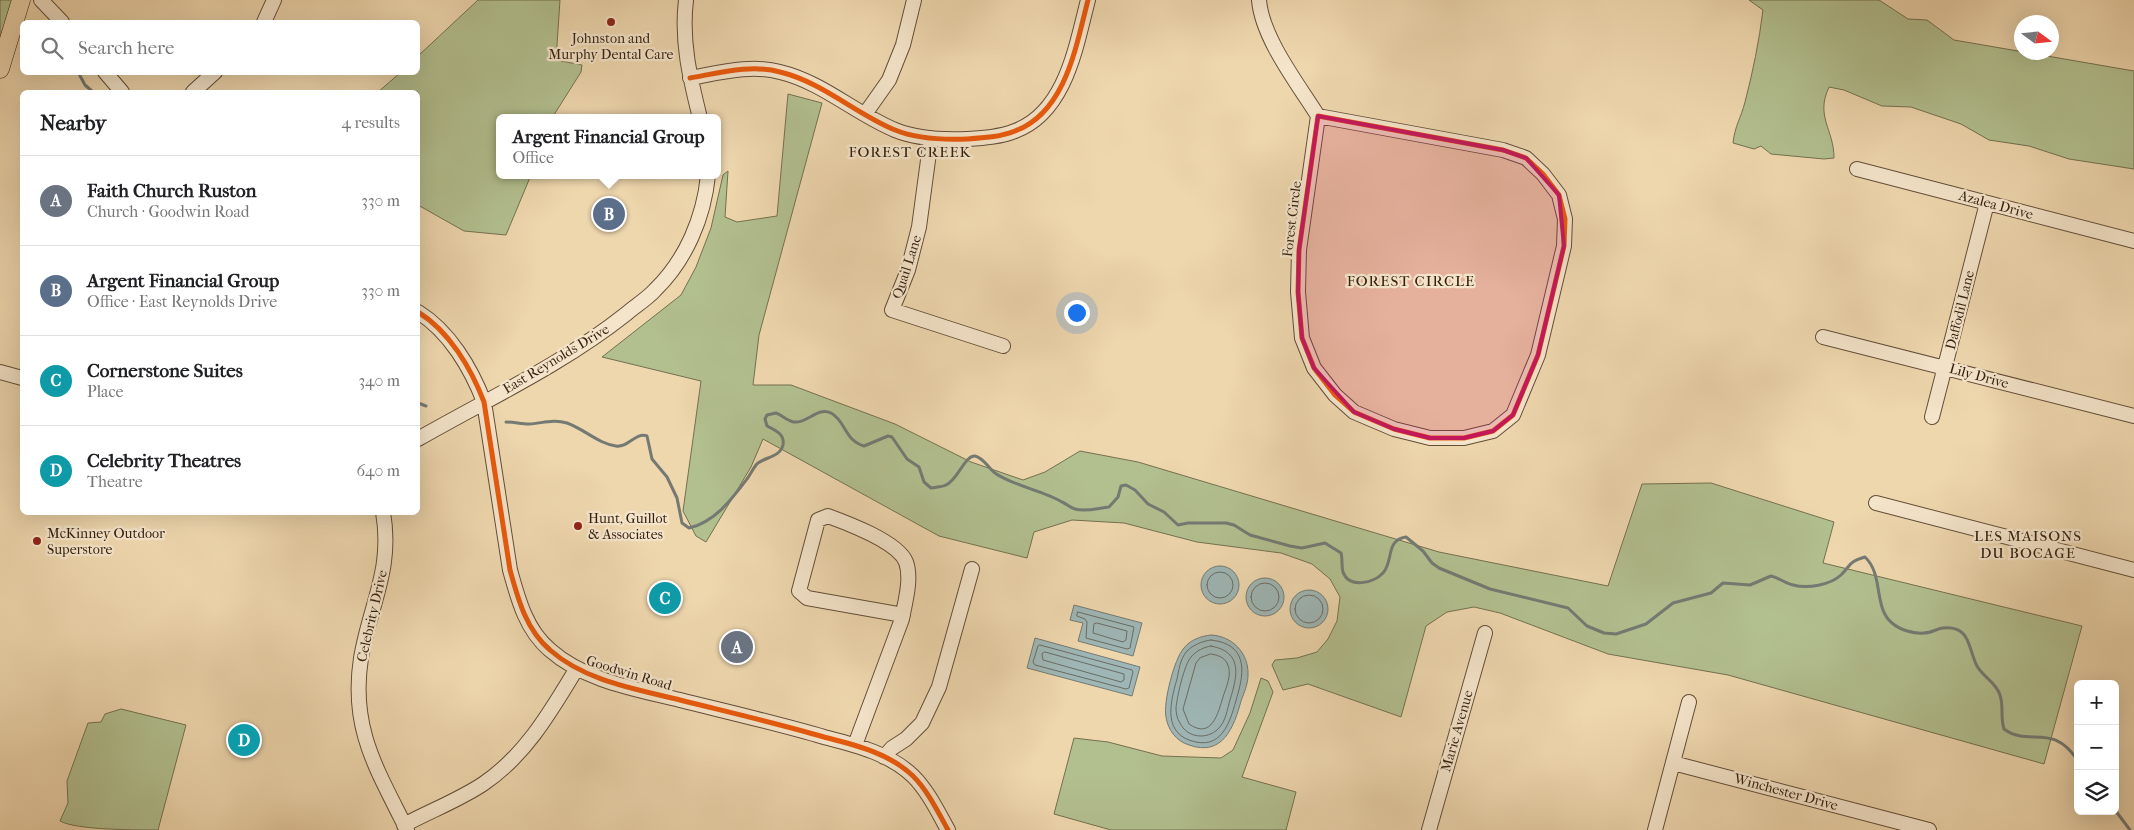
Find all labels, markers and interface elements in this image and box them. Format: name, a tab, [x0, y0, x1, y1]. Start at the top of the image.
north arrow	[2014, 15, 2059, 60]
marker: Johnston and Murphy Dental Care	[605, 16, 617, 28]
search box	[20, 20, 420, 75]
place label: Johnston and Murphy Dental Care	[549, 30, 674, 63]
icon: search	[38, 34, 66, 62]
text: Search here	[78, 37, 174, 59]
text: Nearby	[40, 111, 106, 135]
text: 4 results	[342, 113, 400, 132]
popup	[496, 114, 721, 179]
text: Argent Financial Group	[512, 126, 705, 148]
district label: FOREST CREEK	[848, 143, 972, 161]
text: Office	[512, 148, 554, 167]
text: Faith Church Ruston	[87, 180, 256, 202]
street label: Forest Circle	[1279, 180, 1305, 258]
street label: Azalea Drive	[1956, 187, 2035, 223]
text: A	[51, 191, 61, 210]
text: 330 m	[361, 191, 400, 210]
pin: B	[593, 195, 625, 233]
text: Church · Goodwin Road	[87, 202, 250, 221]
street label: Quail Lane	[889, 233, 925, 301]
street label: Daffodil Lane	[1942, 269, 1978, 351]
text: Argent Financial Group	[87, 270, 279, 292]
district label: FOREST CIRCLE	[1347, 272, 1475, 290]
text: B	[51, 281, 61, 300]
text: 330 m	[361, 281, 400, 300]
text: Office · East Reynolds Drive	[87, 292, 277, 311]
your location	[1064, 300, 1090, 326]
street label: East Reynolds Drive	[500, 320, 612, 397]
text: Cornerstone Suites	[87, 360, 243, 382]
street label: Lily Drive	[1947, 360, 2011, 392]
text: C	[51, 371, 61, 390]
text: 340 m	[358, 371, 400, 390]
text: Place	[87, 382, 123, 401]
text: Celebrity Theatres	[87, 450, 241, 472]
text: D	[50, 461, 62, 480]
text: 640 m	[356, 461, 400, 480]
text: Theatre	[87, 472, 143, 491]
place label: Hunt, Guillot & Associates	[588, 510, 667, 543]
marker: Hunt, Guillot & Associates	[572, 520, 584, 532]
place label: McKinney Outdoor Superstore	[47, 525, 165, 558]
district label: LES MAISONS DU BOCAGE	[1974, 527, 2082, 562]
marker: McKinney Outdoor Superstore	[31, 535, 43, 547]
street label: Celebrity Drive	[353, 568, 391, 664]
pin: C	[649, 579, 681, 617]
pin: A	[721, 628, 753, 666]
street label: Goodwin Road	[584, 652, 674, 694]
map controls	[2074, 680, 2119, 815]
button: +	[2074, 680, 2119, 725]
street label: Marie Avenue	[1437, 688, 1477, 774]
pin: D	[228, 721, 260, 759]
button: −	[2074, 725, 2119, 770]
street label: Winchester Drive	[1731, 770, 1840, 814]
button: layers	[2074, 770, 2119, 815]

